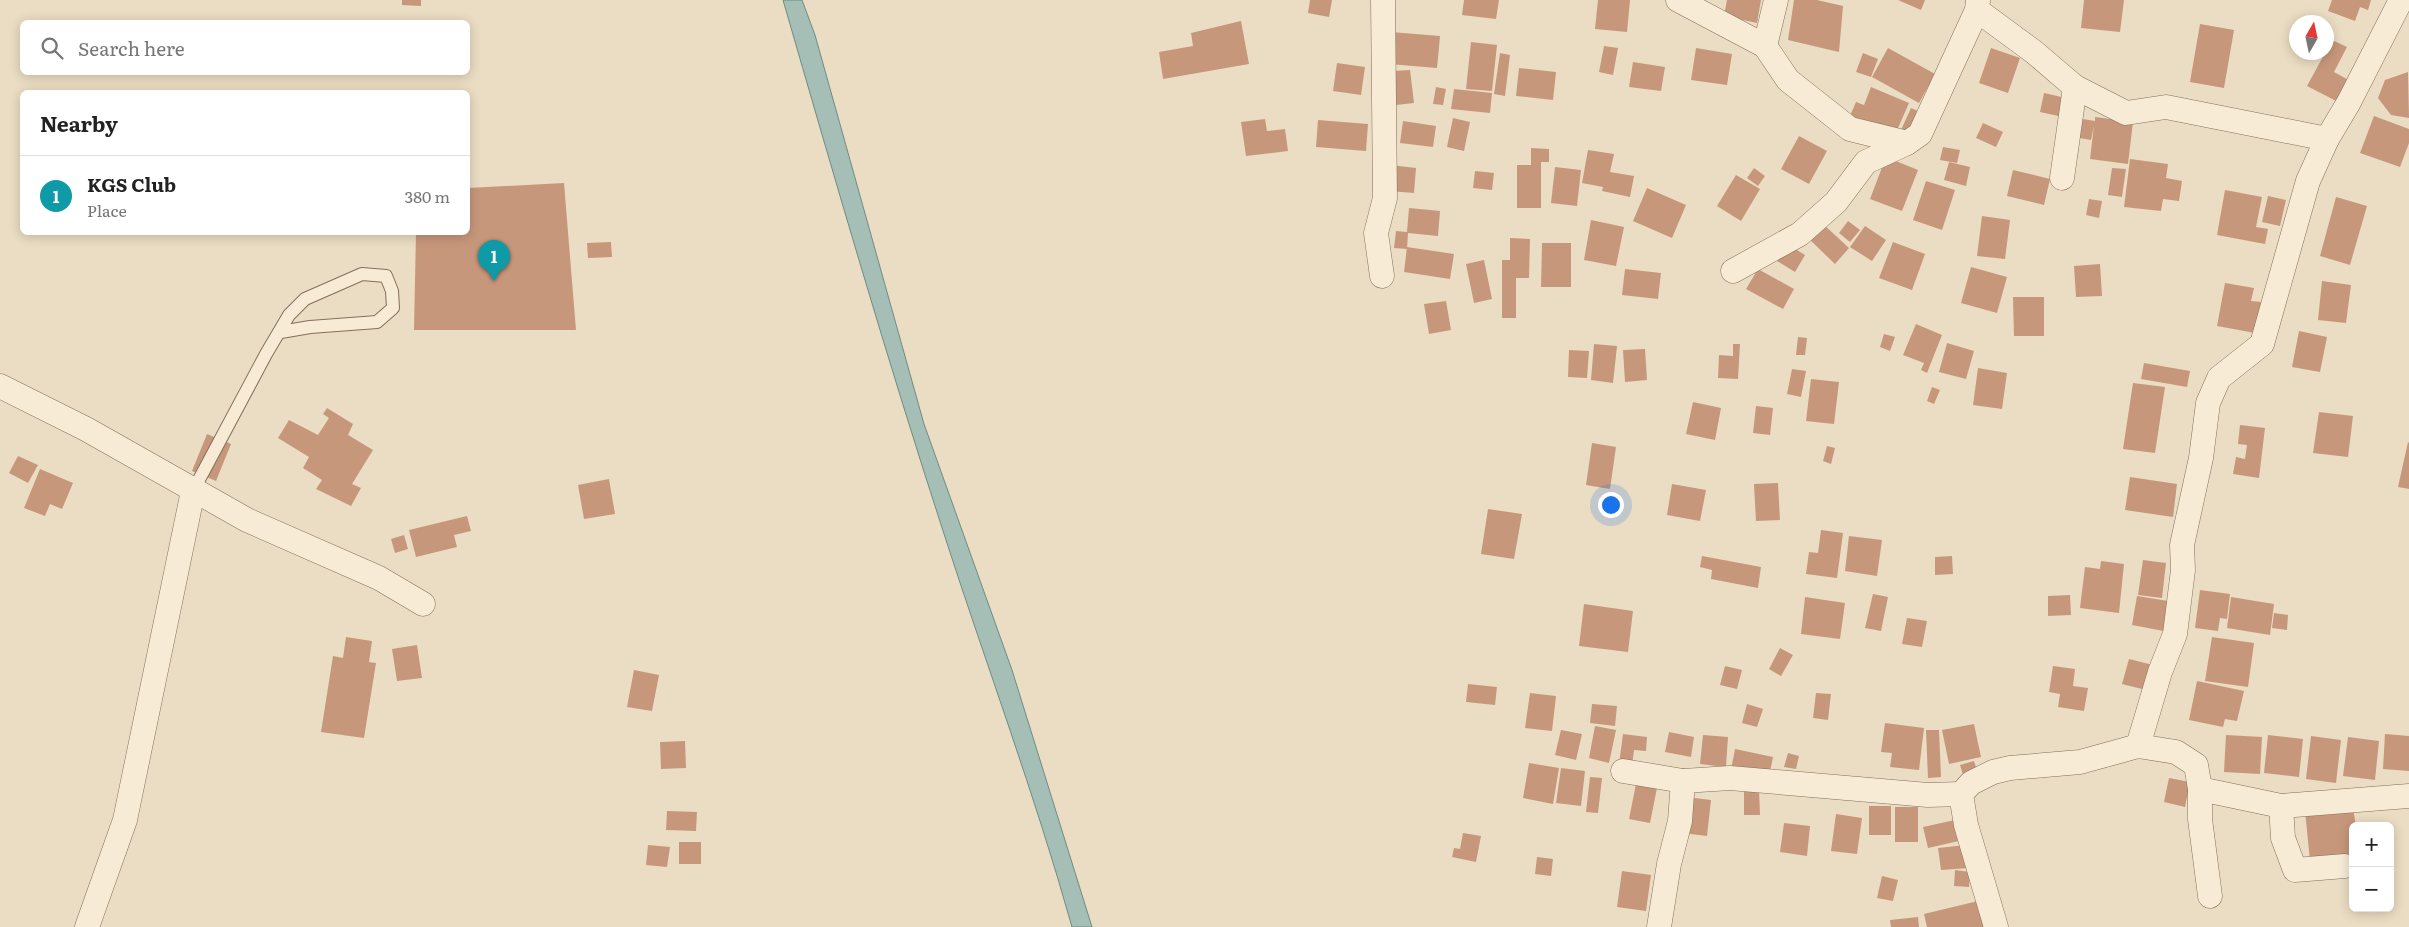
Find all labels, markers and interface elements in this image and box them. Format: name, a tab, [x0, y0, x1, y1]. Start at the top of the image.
north arrow	[2289, 15, 2334, 60]
search box	[20, 20, 470, 75]
icon: search	[38, 34, 66, 62]
text: Search here	[78, 34, 185, 62]
text: Nearby	[40, 107, 118, 138]
text: KGS Club	[87, 170, 176, 198]
text: 1	[53, 184, 59, 208]
text: 380 m	[405, 184, 450, 208]
text: Place	[87, 198, 127, 222]
pin: 1	[478, 240, 510, 281]
your location	[1598, 492, 1624, 518]
map controls	[2349, 822, 2394, 912]
button: +	[2349, 822, 2394, 867]
button: −	[2349, 867, 2394, 912]

